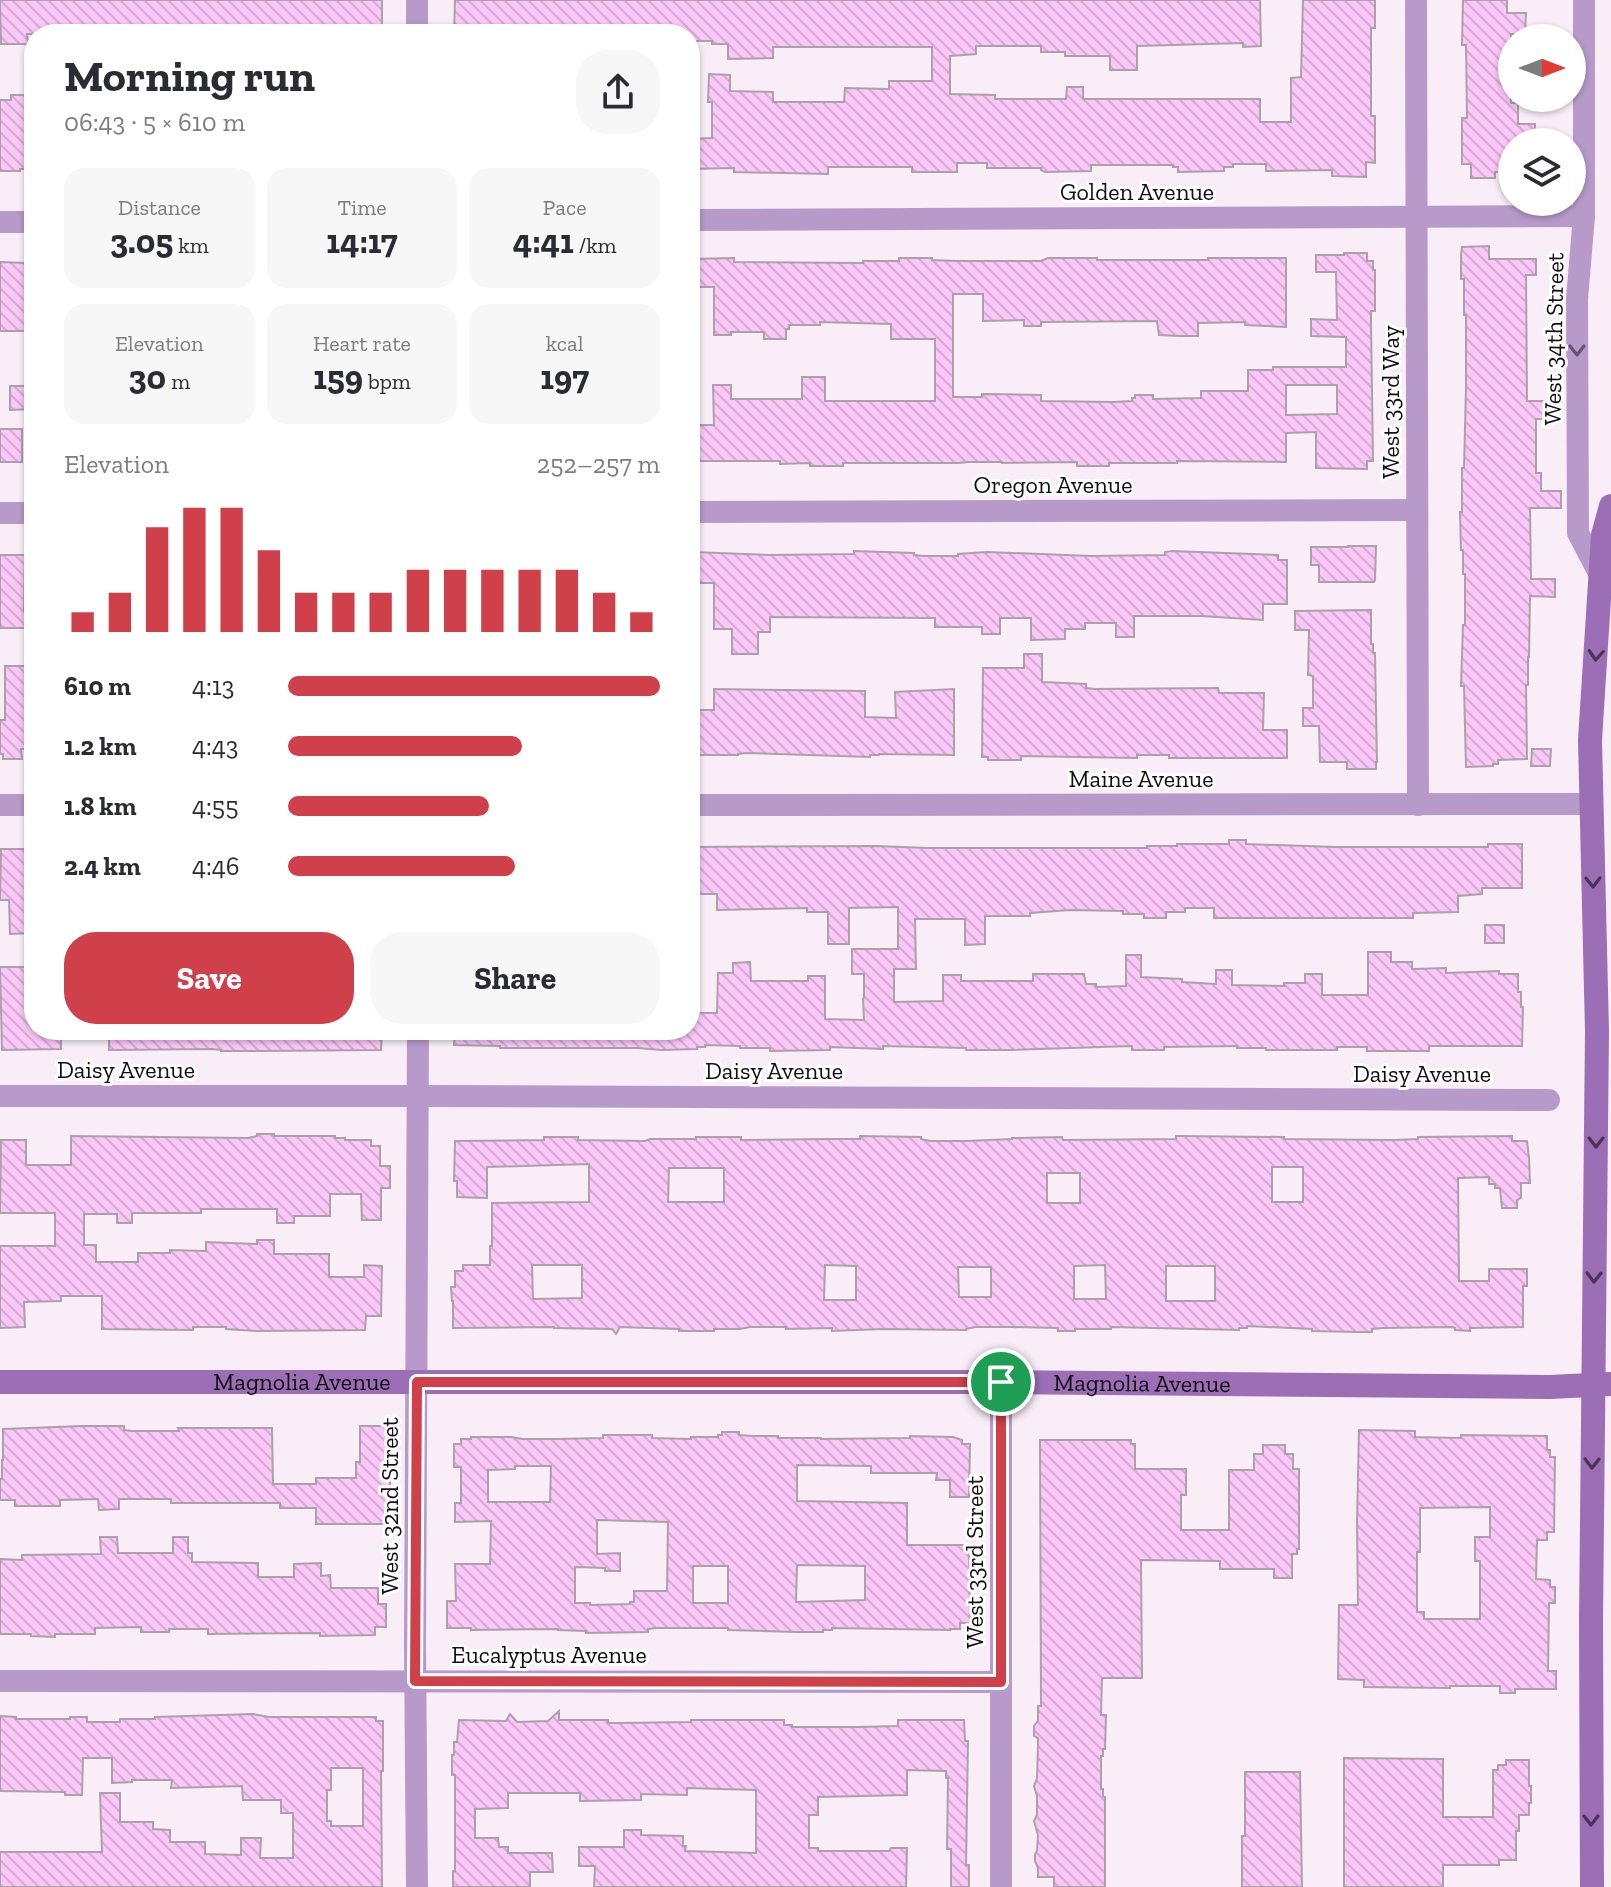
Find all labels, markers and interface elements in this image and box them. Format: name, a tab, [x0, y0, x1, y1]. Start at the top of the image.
north arrow	[1498, 24, 1586, 112]
map controls	[1498, 24, 1586, 216]
text: Morning run	[64, 49, 315, 102]
button: share	[576, 50, 660, 134]
text: 06:43 · 5 × 610 m	[64, 106, 245, 138]
button: layers	[1498, 128, 1586, 216]
street label: Golden Avenue	[1060, 177, 1214, 206]
text: Distance	[118, 194, 201, 221]
text: Time	[337, 194, 387, 221]
text: Pace	[543, 194, 586, 221]
text: 3.05	[110, 221, 173, 262]
text: 14:17	[326, 221, 398, 262]
text: 4:41	[513, 221, 574, 262]
text: km	[173, 232, 209, 259]
text: /km	[574, 232, 617, 259]
street label: West 34th Street	[1537, 252, 1570, 426]
street label: West 33rd Way	[1376, 324, 1405, 479]
text: Elevation	[115, 330, 204, 357]
text: Heart rate	[313, 330, 411, 357]
text: kcal	[546, 330, 584, 357]
one-way arrow	[1568, 344, 1586, 357]
text: 30	[128, 357, 166, 398]
text: 159	[313, 357, 363, 398]
text: 197	[540, 357, 589, 398]
text: m	[166, 368, 190, 395]
text: bpm	[363, 368, 411, 395]
text: Elevation	[64, 448, 169, 480]
text: 252–257 m	[537, 448, 660, 480]
street label: Oregon Avenue	[974, 470, 1132, 499]
one-way arrow	[1588, 649, 1605, 662]
text: 610 m	[64, 670, 131, 702]
text: 4:13	[192, 670, 235, 702]
text: 1.2 km	[64, 730, 136, 762]
text: 4:43	[192, 730, 239, 762]
street label: Maine Avenue	[1068, 764, 1214, 793]
text: 1.8 km	[64, 790, 136, 822]
text: 4:55	[192, 790, 238, 822]
text: 2.4 km	[64, 850, 141, 882]
text: 4:46	[192, 850, 240, 882]
one-way arrow	[1585, 876, 1602, 889]
button: Save	[64, 932, 354, 1024]
button: Share	[370, 932, 660, 1024]
street label: Daisy Avenue	[57, 1055, 195, 1084]
street label: Daisy Avenue	[705, 1056, 843, 1085]
street label: Daisy Avenue	[1353, 1059, 1491, 1088]
one-way arrow	[1587, 1136, 1605, 1149]
one-way arrow	[1586, 1271, 1603, 1284]
pin	[967, 1348, 1035, 1416]
icon: arrive	[979, 1360, 1023, 1404]
street label: Magnolia Avenue	[213, 1367, 391, 1396]
street label: Magnolia Avenue	[1053, 1367, 1231, 1398]
street label: West 32nd Street	[375, 1417, 404, 1595]
one-way arrow	[1583, 1457, 1601, 1470]
street label: West 33rd Street	[960, 1475, 989, 1648]
street label: Eucalyptus Avenue	[451, 1640, 647, 1669]
one-way arrow	[1582, 1814, 1600, 1827]

